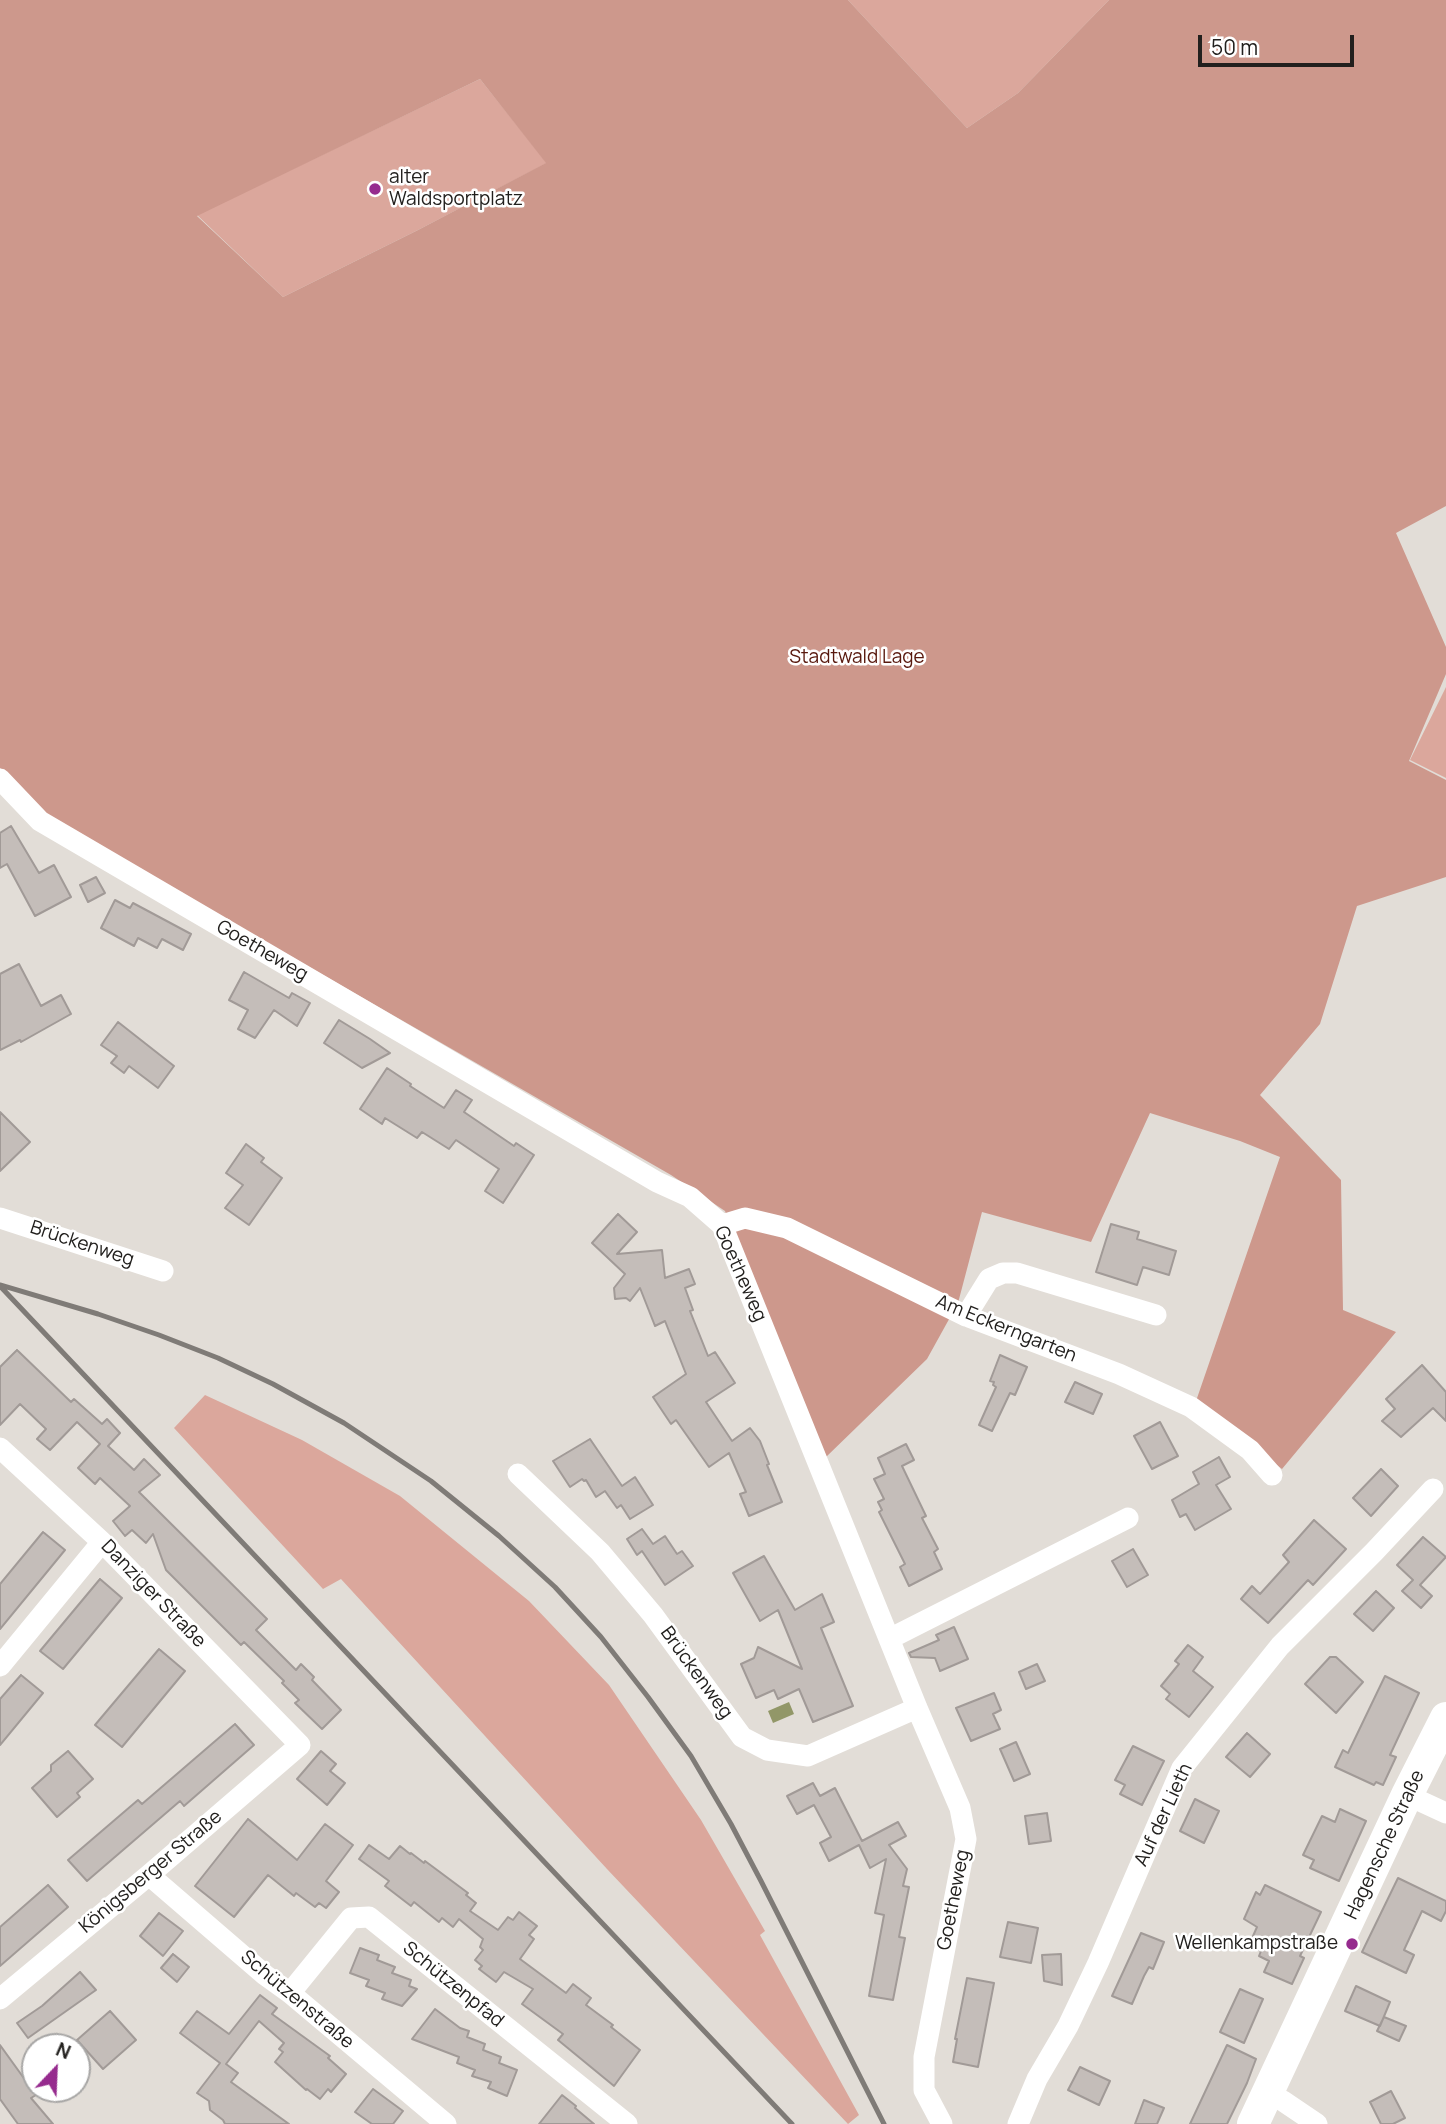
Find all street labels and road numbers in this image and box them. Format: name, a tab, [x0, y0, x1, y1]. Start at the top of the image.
street label: Goetheweg	[212, 916, 312, 986]
street label: Brückenweg	[27, 1216, 137, 1272]
street label: Goetheweg	[709, 1223, 771, 1325]
street label: Am Eckerngarten	[932, 1290, 1080, 1368]
street label: Danziger Straße	[96, 1535, 210, 1653]
street label: Brückenweg	[655, 1623, 737, 1723]
street label: Auf der Lieth	[1130, 1760, 1198, 1870]
street label: Hagensche Straße	[1340, 1767, 1430, 1923]
street label: Königsberger Straße	[75, 1806, 227, 1938]
street label: Goetheweg	[933, 1848, 975, 1952]
street label: Schützenpfad	[398, 1937, 508, 2033]
street label: Schützenstraße	[236, 1946, 358, 2054]

